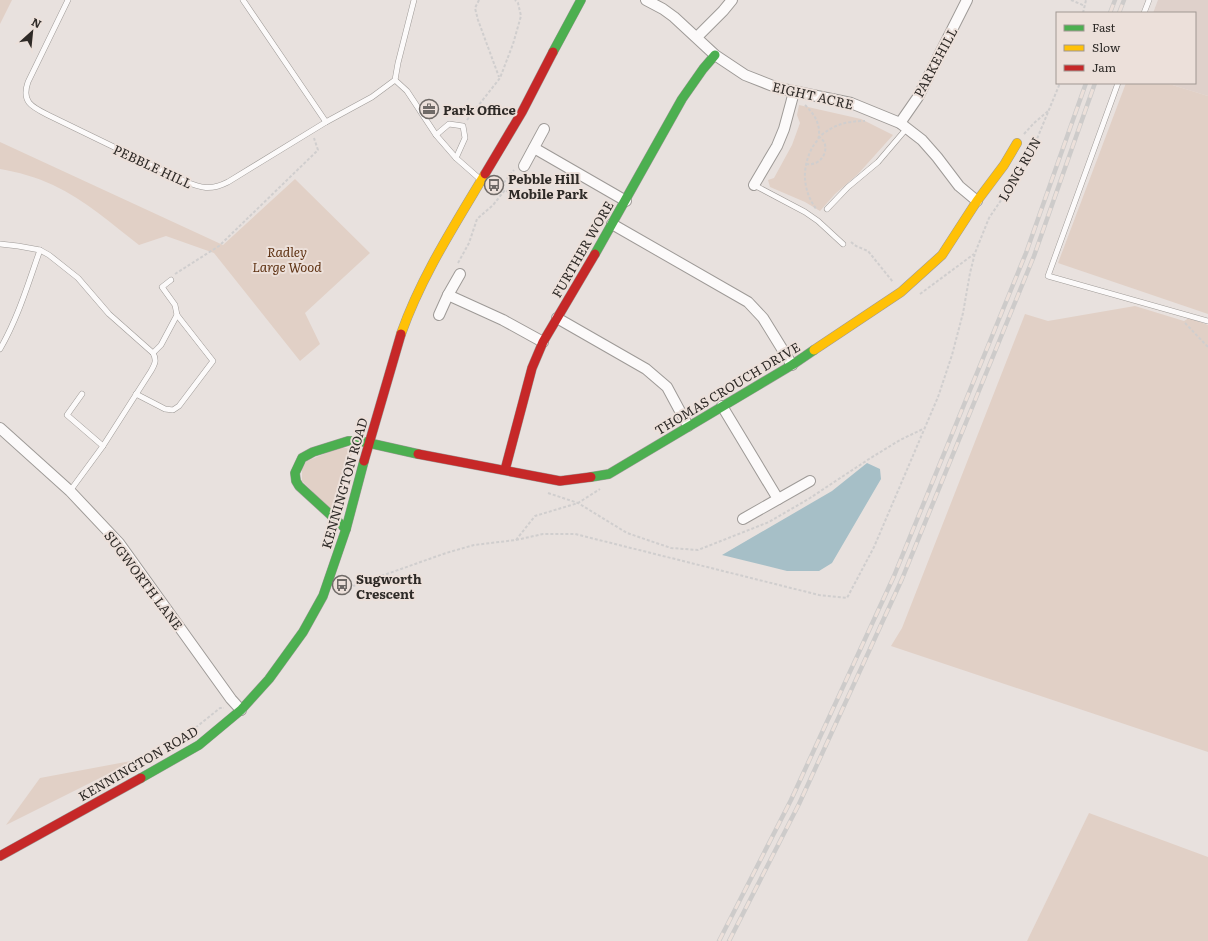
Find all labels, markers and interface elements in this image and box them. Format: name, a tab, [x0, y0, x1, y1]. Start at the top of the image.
north arrow	[12, 12, 52, 52]
legend	[1056, 12, 1196, 84]
text: N	[29, 13, 45, 31]
text: Fast	[1092, 18, 1116, 36]
street label: PARKEHILL	[909, 24, 961, 100]
text: Slow	[1092, 38, 1121, 56]
text: Jam	[1092, 58, 1117, 76]
street label: EIGHT ACRE	[771, 76, 855, 114]
office icon: Park Office	[418, 98, 440, 120]
place label: Park Office	[443, 100, 516, 119]
street label: LONG RUN	[993, 133, 1045, 205]
street label: PEBBLE HILL	[110, 139, 196, 193]
place label: Pebble Hill Mobile Park	[508, 169, 588, 203]
bus stop icon: Pebble Hill Mobile Park	[483, 174, 505, 196]
street label: FURTHER WORE	[546, 197, 618, 301]
park label: Radley Large Wood	[252, 242, 322, 276]
street label: THOMAS CROUCH DRIVE	[651, 337, 803, 439]
street label: KENNINGTON ROAD	[316, 415, 372, 551]
street label: SUGWORTH LANE	[100, 526, 188, 634]
place label: Sugworth Crescent	[356, 569, 422, 603]
bus stop icon: Sugworth Crescent	[331, 574, 353, 596]
street label: KENNINGTON ROAD	[75, 721, 202, 805]

